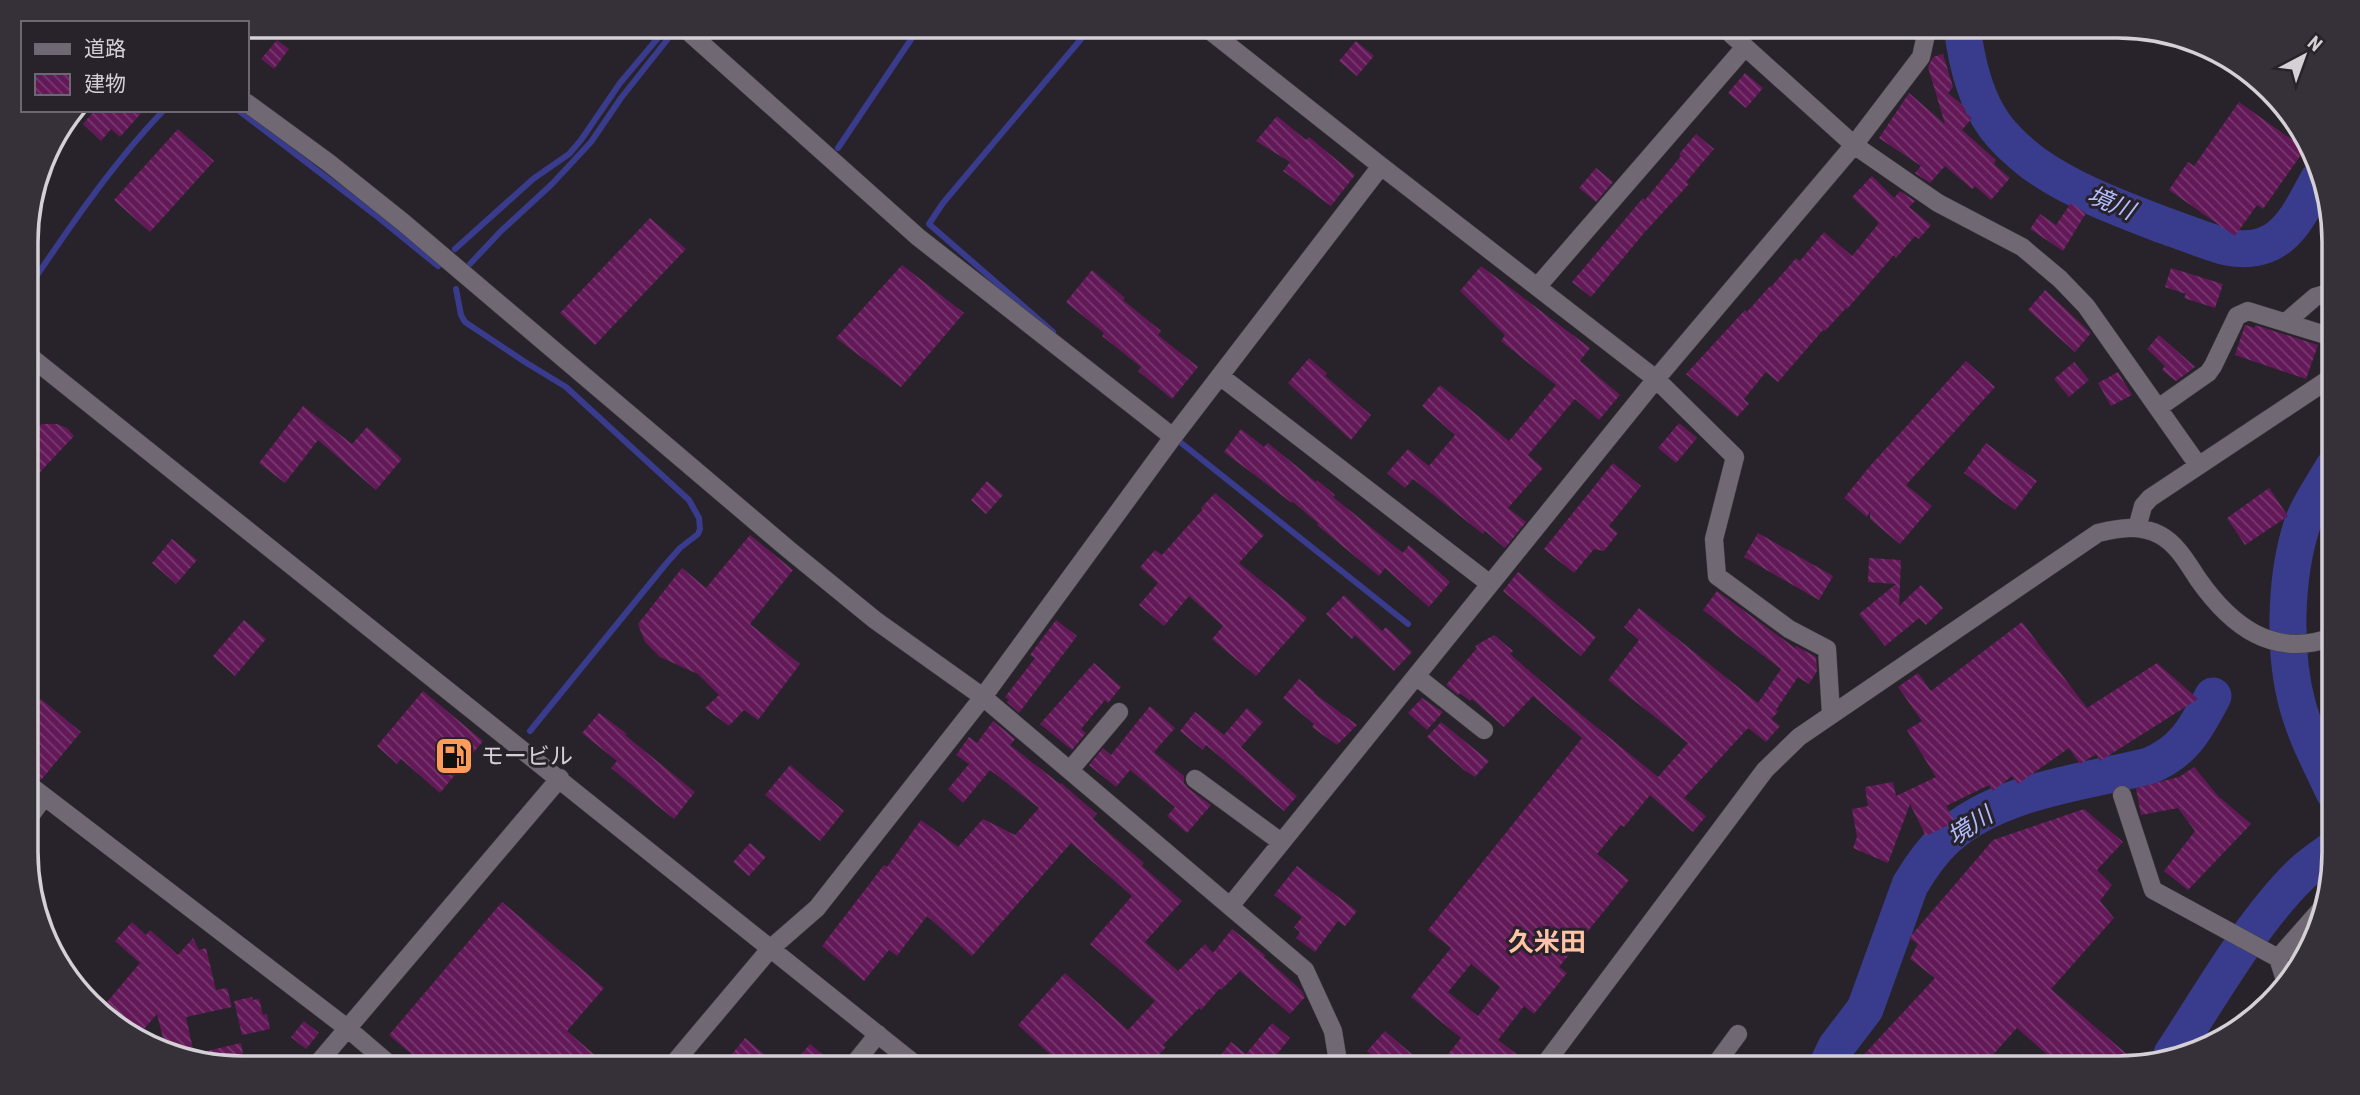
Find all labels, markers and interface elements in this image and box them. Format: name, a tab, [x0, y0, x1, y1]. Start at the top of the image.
legend	[21, 21, 248, 112]
north arrow	[2269, 21, 2339, 91]
text: N	[2303, 31, 2327, 56]
text: 道路	[84, 37, 126, 61]
text: 建物	[84, 72, 126, 96]
water label: 境川	[2083, 181, 2141, 226]
fuel station icon: モービル	[433, 735, 475, 777]
place label: モービル	[481, 743, 573, 770]
water label: 境川	[1942, 800, 2000, 851]
district label: 久米田	[1508, 927, 1586, 957]

